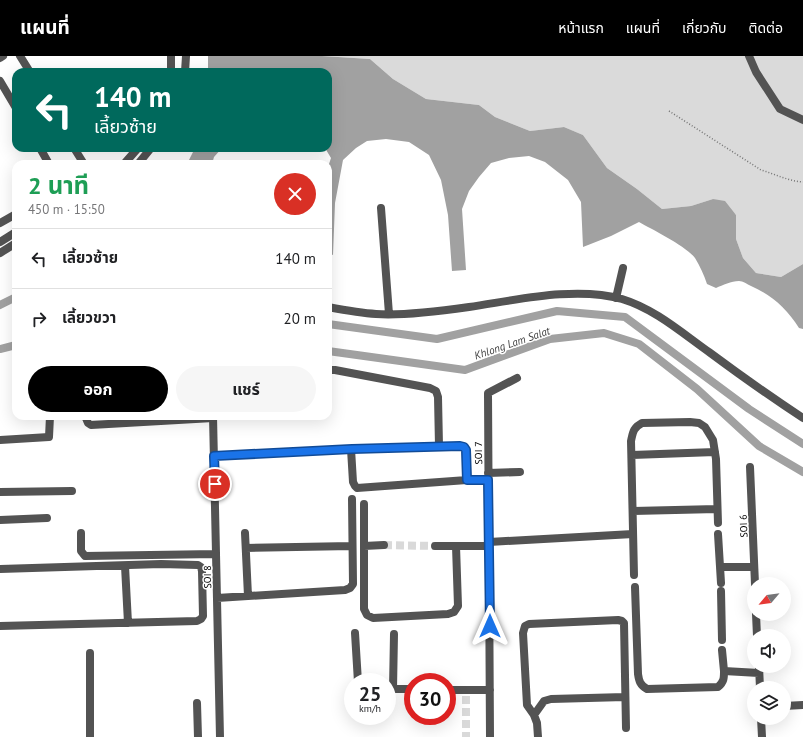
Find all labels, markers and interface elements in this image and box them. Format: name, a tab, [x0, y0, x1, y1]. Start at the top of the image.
text: แผนที่	[20, 15, 70, 39]
text: หน้าแรก	[558, 19, 604, 37]
text: แผนที่	[626, 19, 660, 37]
text: เกี่ยวกับ	[682, 19, 727, 37]
text: ติดต่อ	[749, 19, 783, 37]
text: 140 m	[94, 78, 171, 115]
icon: left	[28, 84, 80, 136]
text: เลี้ยวซ้าย	[94, 115, 157, 138]
text: 2 นาที	[28, 170, 89, 201]
button: close	[274, 173, 316, 215]
text: 450 m · 15:50	[28, 201, 105, 218]
icon: left	[28, 248, 50, 270]
text: เลี้ยวซ้าย	[62, 248, 118, 267]
text: 140 m	[275, 249, 316, 268]
icon: right	[28, 308, 50, 330]
text: เลี้ยวขวา	[62, 308, 116, 327]
text: 20 m	[283, 309, 316, 328]
water label: Khlong Lam Salat	[472, 323, 552, 363]
button: ออก	[28, 366, 168, 412]
button: แชร์	[176, 366, 316, 412]
street label: SOI 7	[472, 441, 485, 465]
pin	[198, 467, 232, 501]
icon: arrive	[204, 473, 226, 495]
street label: SOI 6	[737, 514, 750, 538]
street label: SOI 8	[201, 565, 214, 589]
north arrow	[747, 577, 791, 621]
map controls	[747, 577, 791, 725]
position arrow	[469, 605, 511, 647]
button: sound	[747, 629, 791, 673]
speed limit sign: 30	[404, 673, 456, 725]
text: 25	[359, 681, 381, 707]
button: layers	[747, 681, 791, 725]
text: km/h	[359, 702, 381, 715]

